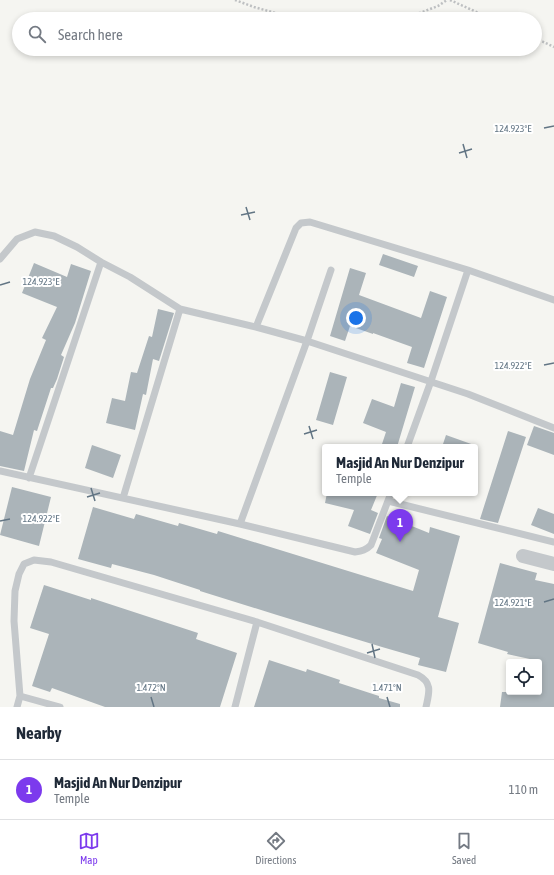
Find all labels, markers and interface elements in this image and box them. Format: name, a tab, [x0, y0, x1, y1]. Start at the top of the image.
search box	[12, 12, 542, 56]
icon: search	[26, 23, 48, 45]
text: Search here	[58, 26, 123, 43]
text: 124.923°E	[495, 123, 532, 134]
text: 124.923°E	[23, 276, 60, 287]
your location	[346, 308, 366, 328]
text: 124.922°E	[495, 360, 532, 371]
popup	[322, 444, 478, 496]
text: Masjid An Nur Denzipur	[336, 454, 464, 471]
text: Temple	[336, 471, 372, 486]
pin: 1	[387, 509, 413, 542]
text: 124.922°E	[23, 513, 60, 524]
text: 124.921°E	[495, 597, 532, 608]
map controls	[506, 659, 542, 695]
button: locate	[506, 659, 542, 695]
text: 1.472°N	[136, 682, 166, 693]
text: 1.471°N	[372, 682, 402, 693]
text: Nearby	[16, 723, 62, 743]
text: Masjid An Nur Denzipur	[54, 774, 182, 791]
text: 1	[26, 782, 32, 797]
text: 110 m	[509, 782, 538, 797]
text: Temple	[54, 791, 90, 806]
tab: Map	[78, 830, 100, 866]
tab: Directions	[255, 830, 296, 866]
tab: Saved	[452, 830, 476, 866]

